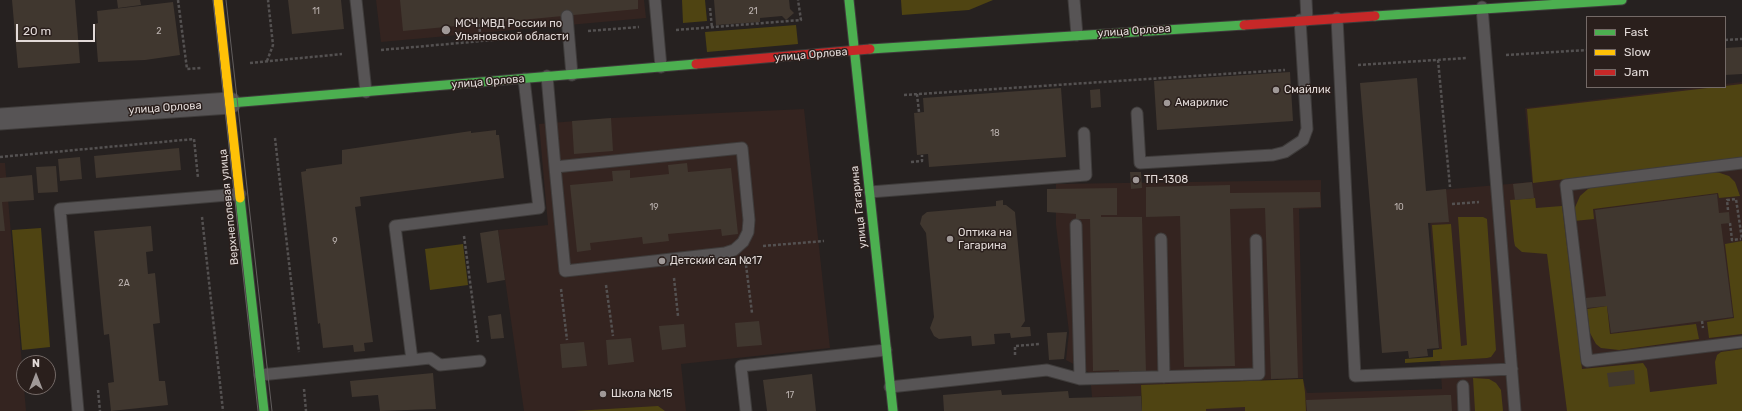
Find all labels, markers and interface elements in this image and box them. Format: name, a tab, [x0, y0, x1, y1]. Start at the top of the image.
house number: 11	[312, 6, 320, 16]
house number: 21	[748, 6, 758, 16]
scale bar	[18, 16, 97, 42]
legend	[1586, 16, 1726, 88]
place label: МСЧ МВД России по Ульяновской области	[455, 17, 569, 43]
street label: улица Орлова	[1097, 22, 1171, 40]
text: 20 m	[23, 24, 51, 38]
marker: МСЧ МВД России по Ульяновской области	[440, 24, 452, 36]
text: Fast	[1624, 25, 1648, 39]
house number: 2	[156, 26, 162, 36]
street label: улица Орлова	[774, 45, 848, 65]
text: Slow	[1624, 45, 1651, 59]
text: Jam	[1624, 65, 1649, 79]
street label: улица Орлова	[451, 72, 525, 92]
place label: Смайлик	[1284, 83, 1331, 97]
marker: Смайлик	[1271, 85, 1281, 95]
place label: Амарилис	[1175, 96, 1228, 110]
marker: Амарилис	[1162, 98, 1172, 108]
street label: улица Орлова	[128, 99, 202, 117]
house number: 18	[990, 128, 1000, 138]
street label: Верхнеполевая улица	[216, 148, 242, 266]
street label: улица Гагарина	[848, 165, 870, 249]
place label: ТП-1308	[1144, 173, 1188, 187]
marker: ТП-1308	[1131, 175, 1141, 185]
house number: 19	[649, 202, 659, 212]
house number: 10	[1394, 202, 1404, 212]
place label: Оптика на Гагарина	[958, 226, 1012, 252]
marker: Оптика на Гагарина	[945, 234, 955, 244]
house number: 9	[332, 236, 338, 246]
place label: Детский сад №17	[670, 254, 762, 268]
marker: Детский сад №17	[657, 256, 667, 266]
house number: 2А	[118, 278, 130, 288]
north arrow	[16, 355, 56, 395]
text: N	[32, 357, 40, 370]
place label: Школа №15	[611, 387, 672, 401]
marker: Школа №15	[598, 389, 608, 399]
house number: 17	[786, 390, 794, 400]

